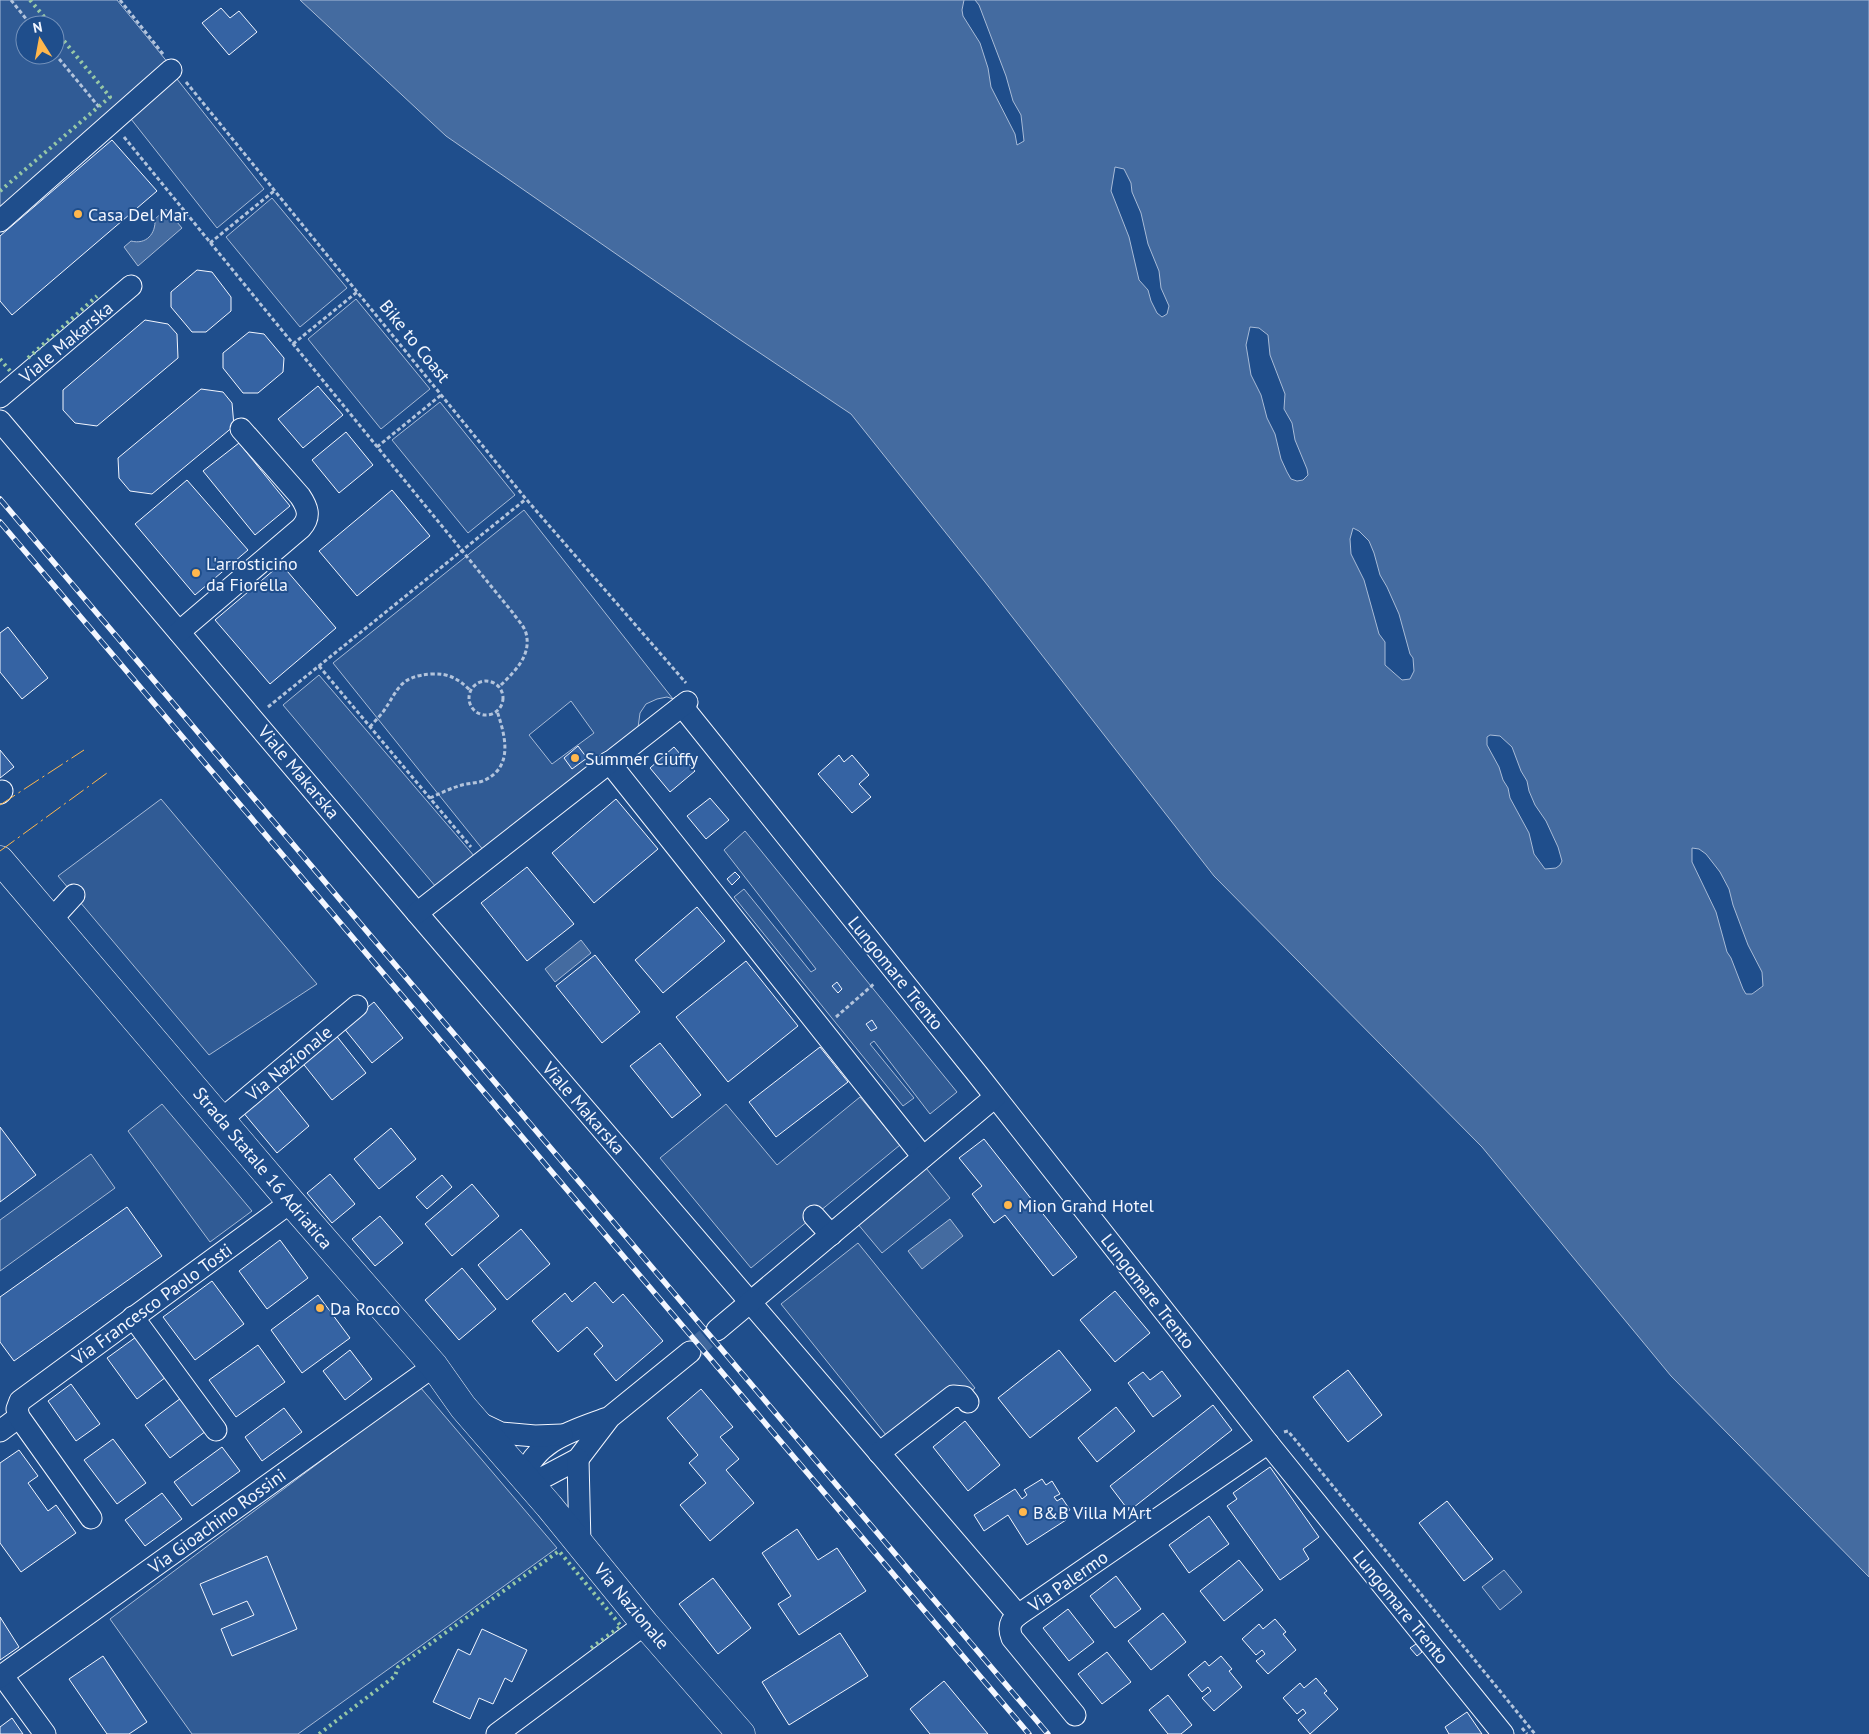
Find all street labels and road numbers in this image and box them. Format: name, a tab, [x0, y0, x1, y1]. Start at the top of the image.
street label: Bike to Coast	[375, 295, 455, 387]
street label: Viale Makarska	[14, 296, 117, 388]
street label: Viale Makarska	[253, 720, 345, 823]
street label: Lungomare Trento	[843, 912, 949, 1034]
street label: Via Nazionale	[240, 1020, 337, 1106]
street label: Viale Makarska	[537, 1056, 630, 1159]
street label: Strada Statale 16 Adriatica	[188, 1082, 338, 1254]
street label: Lungomare Trento	[1096, 1229, 1200, 1353]
street label: Via Francesco Paolo Tosti	[67, 1238, 237, 1370]
street label: Via Gioachino Rossini	[143, 1463, 290, 1579]
street label: Via Palermo	[1023, 1545, 1112, 1617]
street label: Lungomare Trento	[1348, 1546, 1454, 1668]
street label: Via Nazionale	[589, 1557, 675, 1654]

